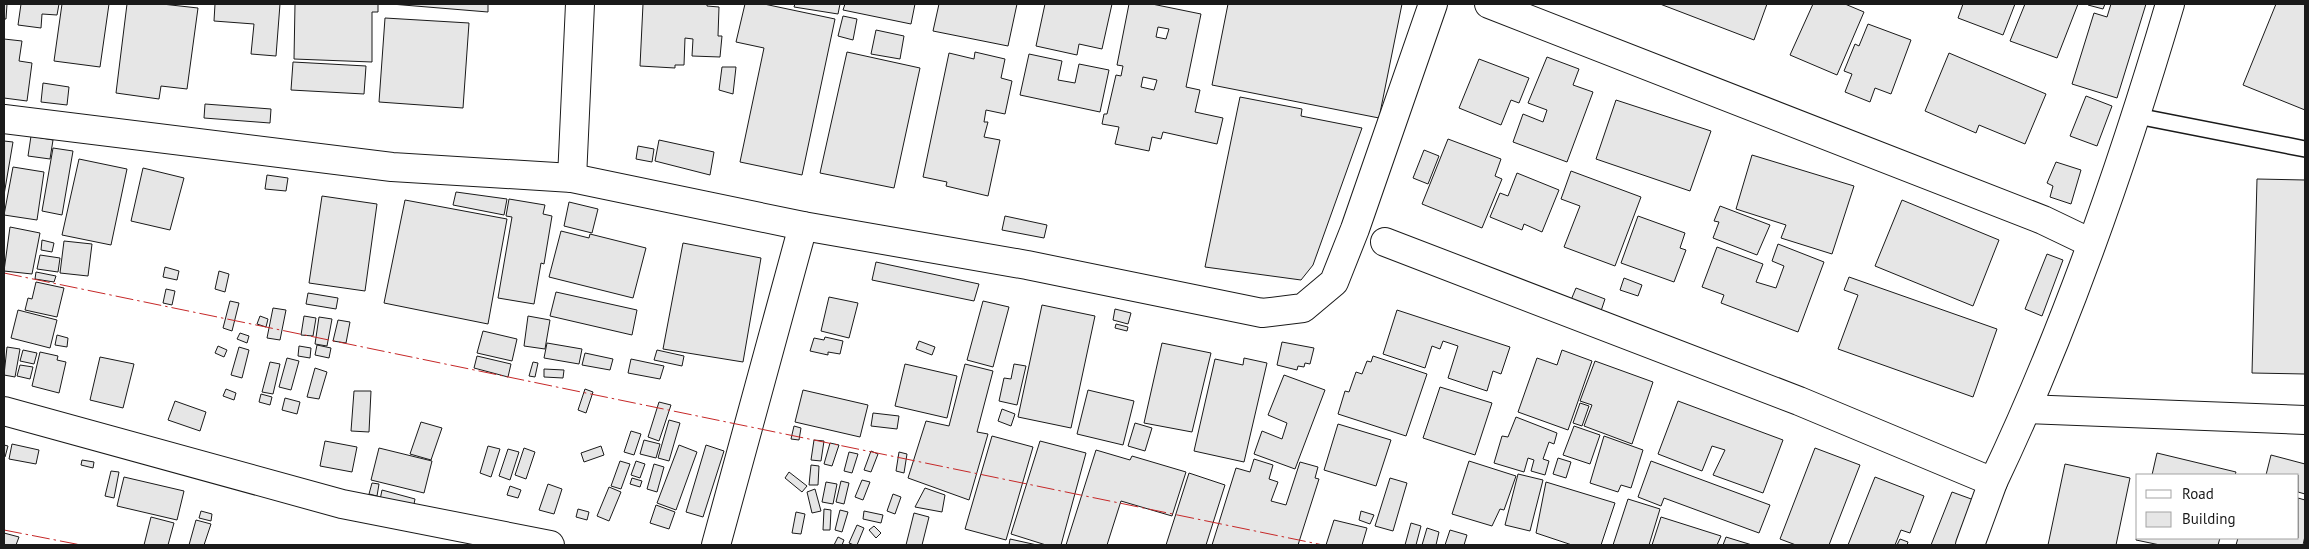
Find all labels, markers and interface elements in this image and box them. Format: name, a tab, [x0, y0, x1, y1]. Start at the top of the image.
legend	[2136, 474, 2299, 539]
text: Road	[2182, 484, 2214, 503]
text: Building	[2182, 509, 2236, 528]

